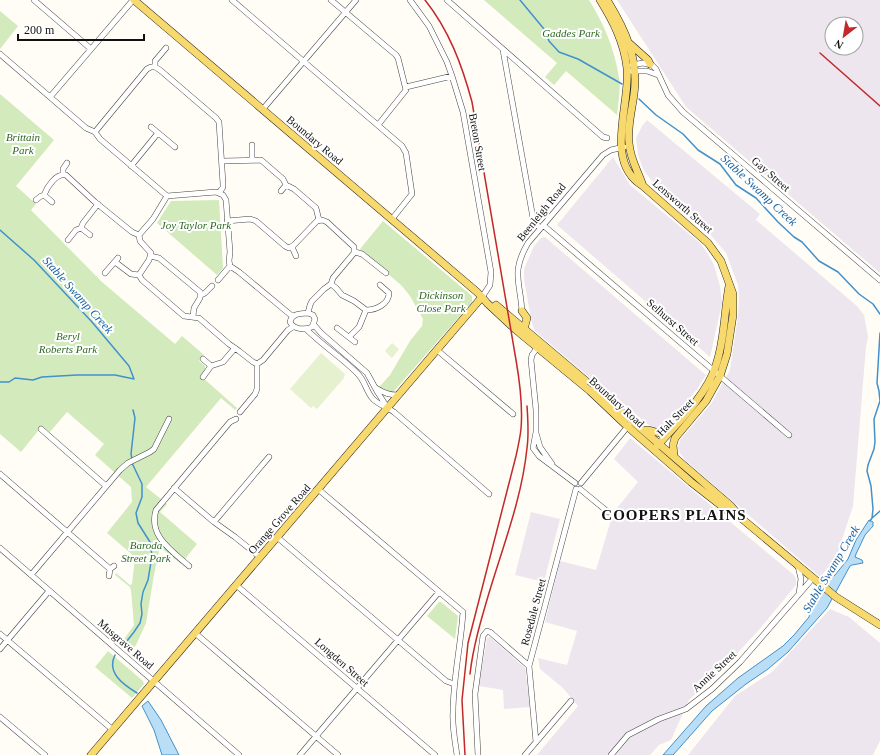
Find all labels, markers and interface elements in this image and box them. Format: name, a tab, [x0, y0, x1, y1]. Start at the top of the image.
scale bar	[18, 16, 144, 42]
north arrow	[824, 16, 864, 56]
text: 200 m	[24, 23, 55, 37]
park label: Gaddes Park	[542, 27, 601, 39]
text: N	[832, 37, 845, 52]
street label: Breton Street	[467, 112, 489, 172]
street label: Boundary Road	[285, 113, 346, 167]
park label: Brittain Park	[6, 131, 41, 156]
water label: Stable Swamp Creek	[718, 151, 800, 229]
street label: Gay Street	[749, 154, 793, 194]
street label: Lensworth Street	[651, 177, 715, 235]
street label: Beenleigh Road	[514, 180, 568, 243]
park label: Joy Taylor Park	[161, 219, 232, 231]
water label: Stable Swamp Creek	[40, 254, 117, 337]
park label: Dickinson Close Park	[416, 289, 467, 314]
street label: Selhurst Street	[645, 296, 701, 348]
park label: Beryl Roberts Park	[38, 330, 98, 355]
street label: Boundary Road	[587, 374, 647, 430]
street label: Halt Street	[654, 396, 696, 438]
street label: Orange Grove Road	[245, 481, 313, 556]
district label: COOPERS PLAINS	[601, 507, 747, 523]
water label: Stable Swamp Creek	[800, 522, 863, 615]
park label: Baroda Street Park	[121, 539, 172, 564]
street label: Rosedale Street	[518, 577, 548, 647]
street label: Musgrave Road	[96, 617, 157, 672]
street label: Longden Street	[313, 635, 371, 689]
street label: Annie Street	[690, 648, 738, 694]

